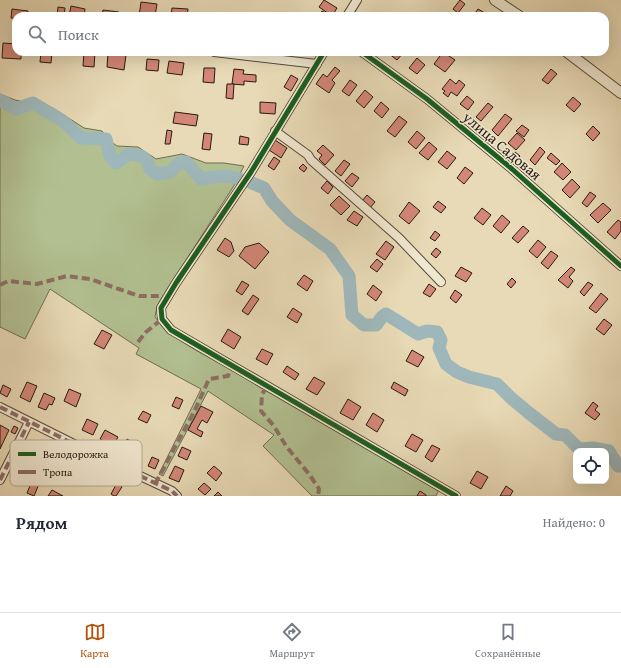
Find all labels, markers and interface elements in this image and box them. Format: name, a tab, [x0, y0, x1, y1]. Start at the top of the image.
search box	[12, 12, 609, 56]
icon: search	[26, 23, 48, 45]
text: Поиск	[58, 24, 99, 45]
street label: улица Садовая	[458, 106, 547, 185]
legend	[10, 440, 142, 486]
text: Велодорожка	[43, 446, 109, 462]
map controls	[573, 448, 609, 484]
button: locate	[573, 448, 609, 484]
text: Тропа	[43, 464, 73, 480]
text: Рядом	[16, 510, 67, 535]
text: Найдено: 0	[543, 513, 605, 532]
tab: Карта	[80, 621, 109, 661]
tab: Маршрут	[269, 621, 314, 661]
tab: Сохранённые	[475, 621, 541, 661]

